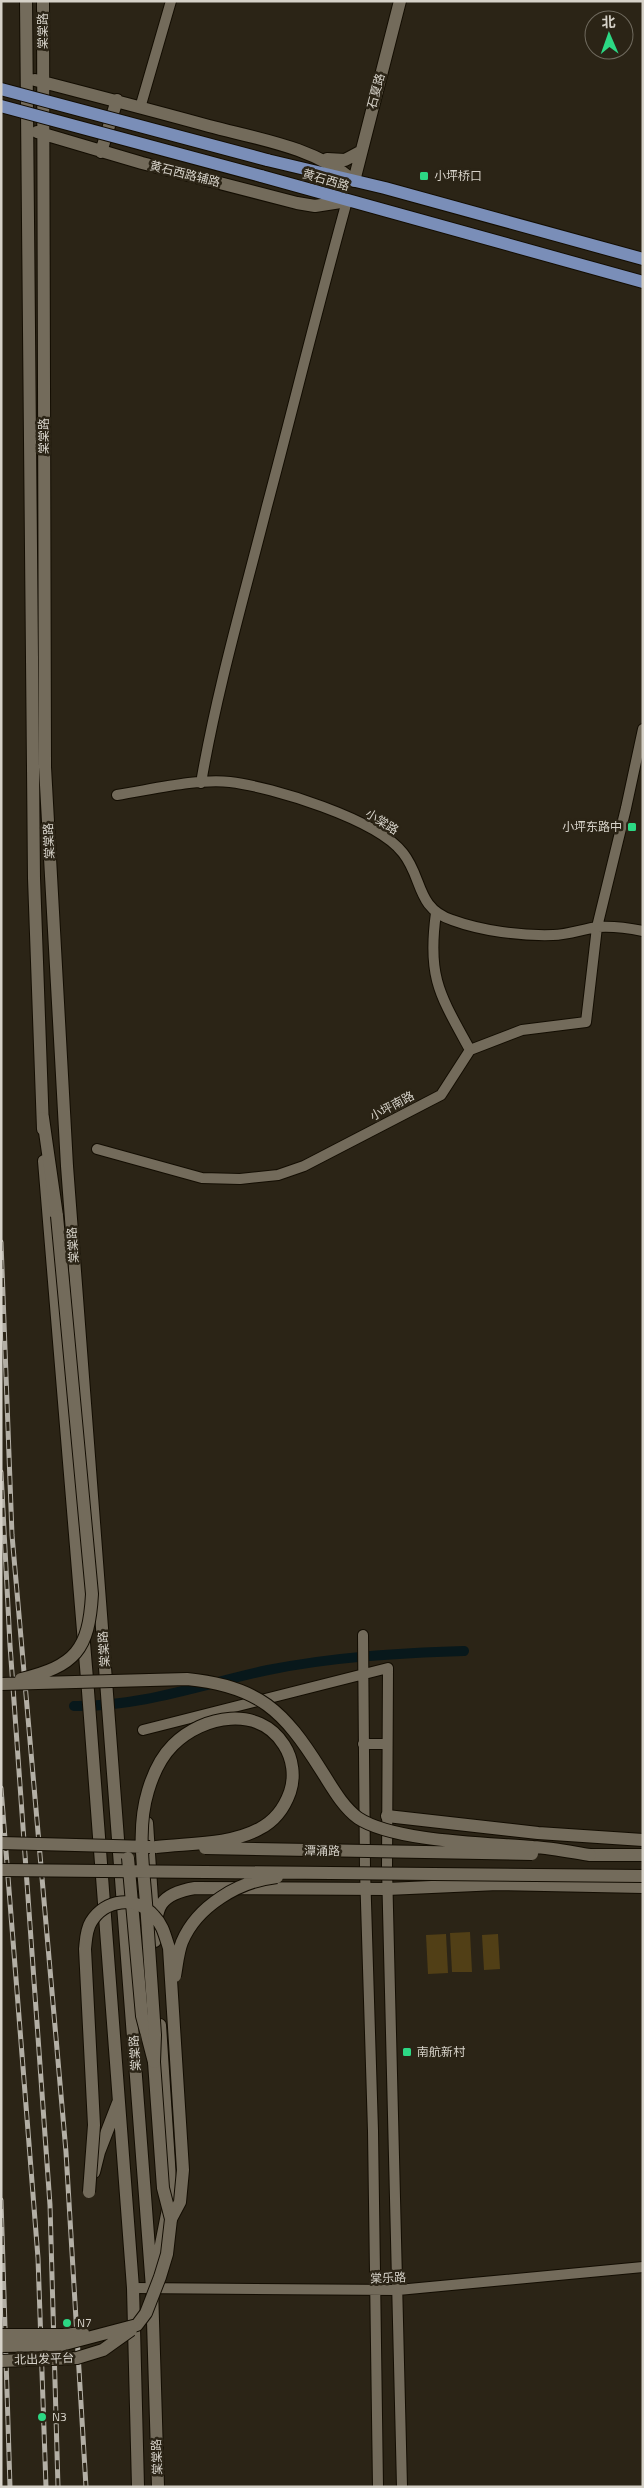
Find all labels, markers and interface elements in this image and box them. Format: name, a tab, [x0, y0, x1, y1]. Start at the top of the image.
north arrow	[584, 10, 634, 60]
text: 北	[601, 11, 616, 32]
street label: 棠棠路	[33, 13, 52, 49]
street label: 石夏路	[362, 71, 389, 111]
street label: 黄石西路辅路	[148, 156, 222, 191]
street label: 黄石西路	[300, 164, 352, 195]
place label: 小坪桥口	[434, 166, 482, 185]
marker: 小坪桥口	[418, 170, 430, 182]
street label: 棠棠路	[34, 418, 53, 454]
street label: 小棠路	[362, 804, 403, 839]
place label: 小坪东路中	[562, 817, 622, 836]
marker: 小坪东路中	[626, 821, 638, 833]
street label: 棠棠路	[38, 823, 59, 860]
street label: 小坪南路	[366, 1086, 417, 1125]
street label: 棠棠路	[62, 1226, 83, 1264]
street label: 棠棠路	[93, 1630, 114, 1668]
street label: 潭涌路	[304, 1841, 340, 1860]
street label: 棠棠路	[124, 2034, 145, 2072]
place label: 南航新村	[417, 2042, 466, 2061]
marker: 南航新村	[401, 2046, 413, 2058]
street label: 棠乐路	[370, 2267, 406, 2288]
place label: N7	[77, 2313, 92, 2332]
marker: N7	[61, 2317, 73, 2329]
street label: 北出发平台	[14, 2348, 74, 2369]
place label: N3	[52, 2407, 67, 2426]
marker: N3	[36, 2411, 48, 2423]
street label: 棠棠路	[146, 2439, 167, 2475]

